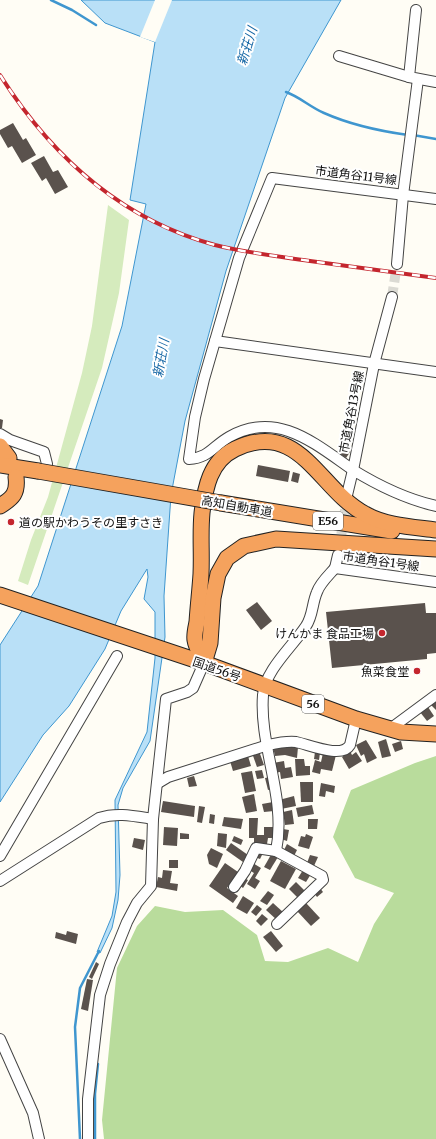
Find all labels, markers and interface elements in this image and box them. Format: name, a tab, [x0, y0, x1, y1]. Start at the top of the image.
water label: 新荘川	[233, 23, 261, 67]
street label: 市道角谷11号線	[314, 163, 398, 187]
water label: 新荘川	[149, 335, 173, 379]
street label: 市道角谷13号線	[336, 369, 366, 455]
street label: 高知自動車道	[200, 492, 274, 520]
road number: E56	[313, 512, 343, 530]
place label: 道の駅かわうその里すさき	[19, 515, 163, 530]
marker: 道の駅かわうその里すさき	[6, 517, 16, 527]
street label: 市道角谷1号線	[342, 548, 420, 574]
place label: けんかま 食品工場	[275, 626, 374, 641]
marker: けんかま 食品工場	[377, 628, 387, 638]
street label: 国道56号	[191, 654, 243, 684]
place label: 魚菜食堂	[361, 664, 409, 679]
marker: 魚菜食堂	[412, 666, 422, 676]
road number: 56	[302, 695, 324, 713]

